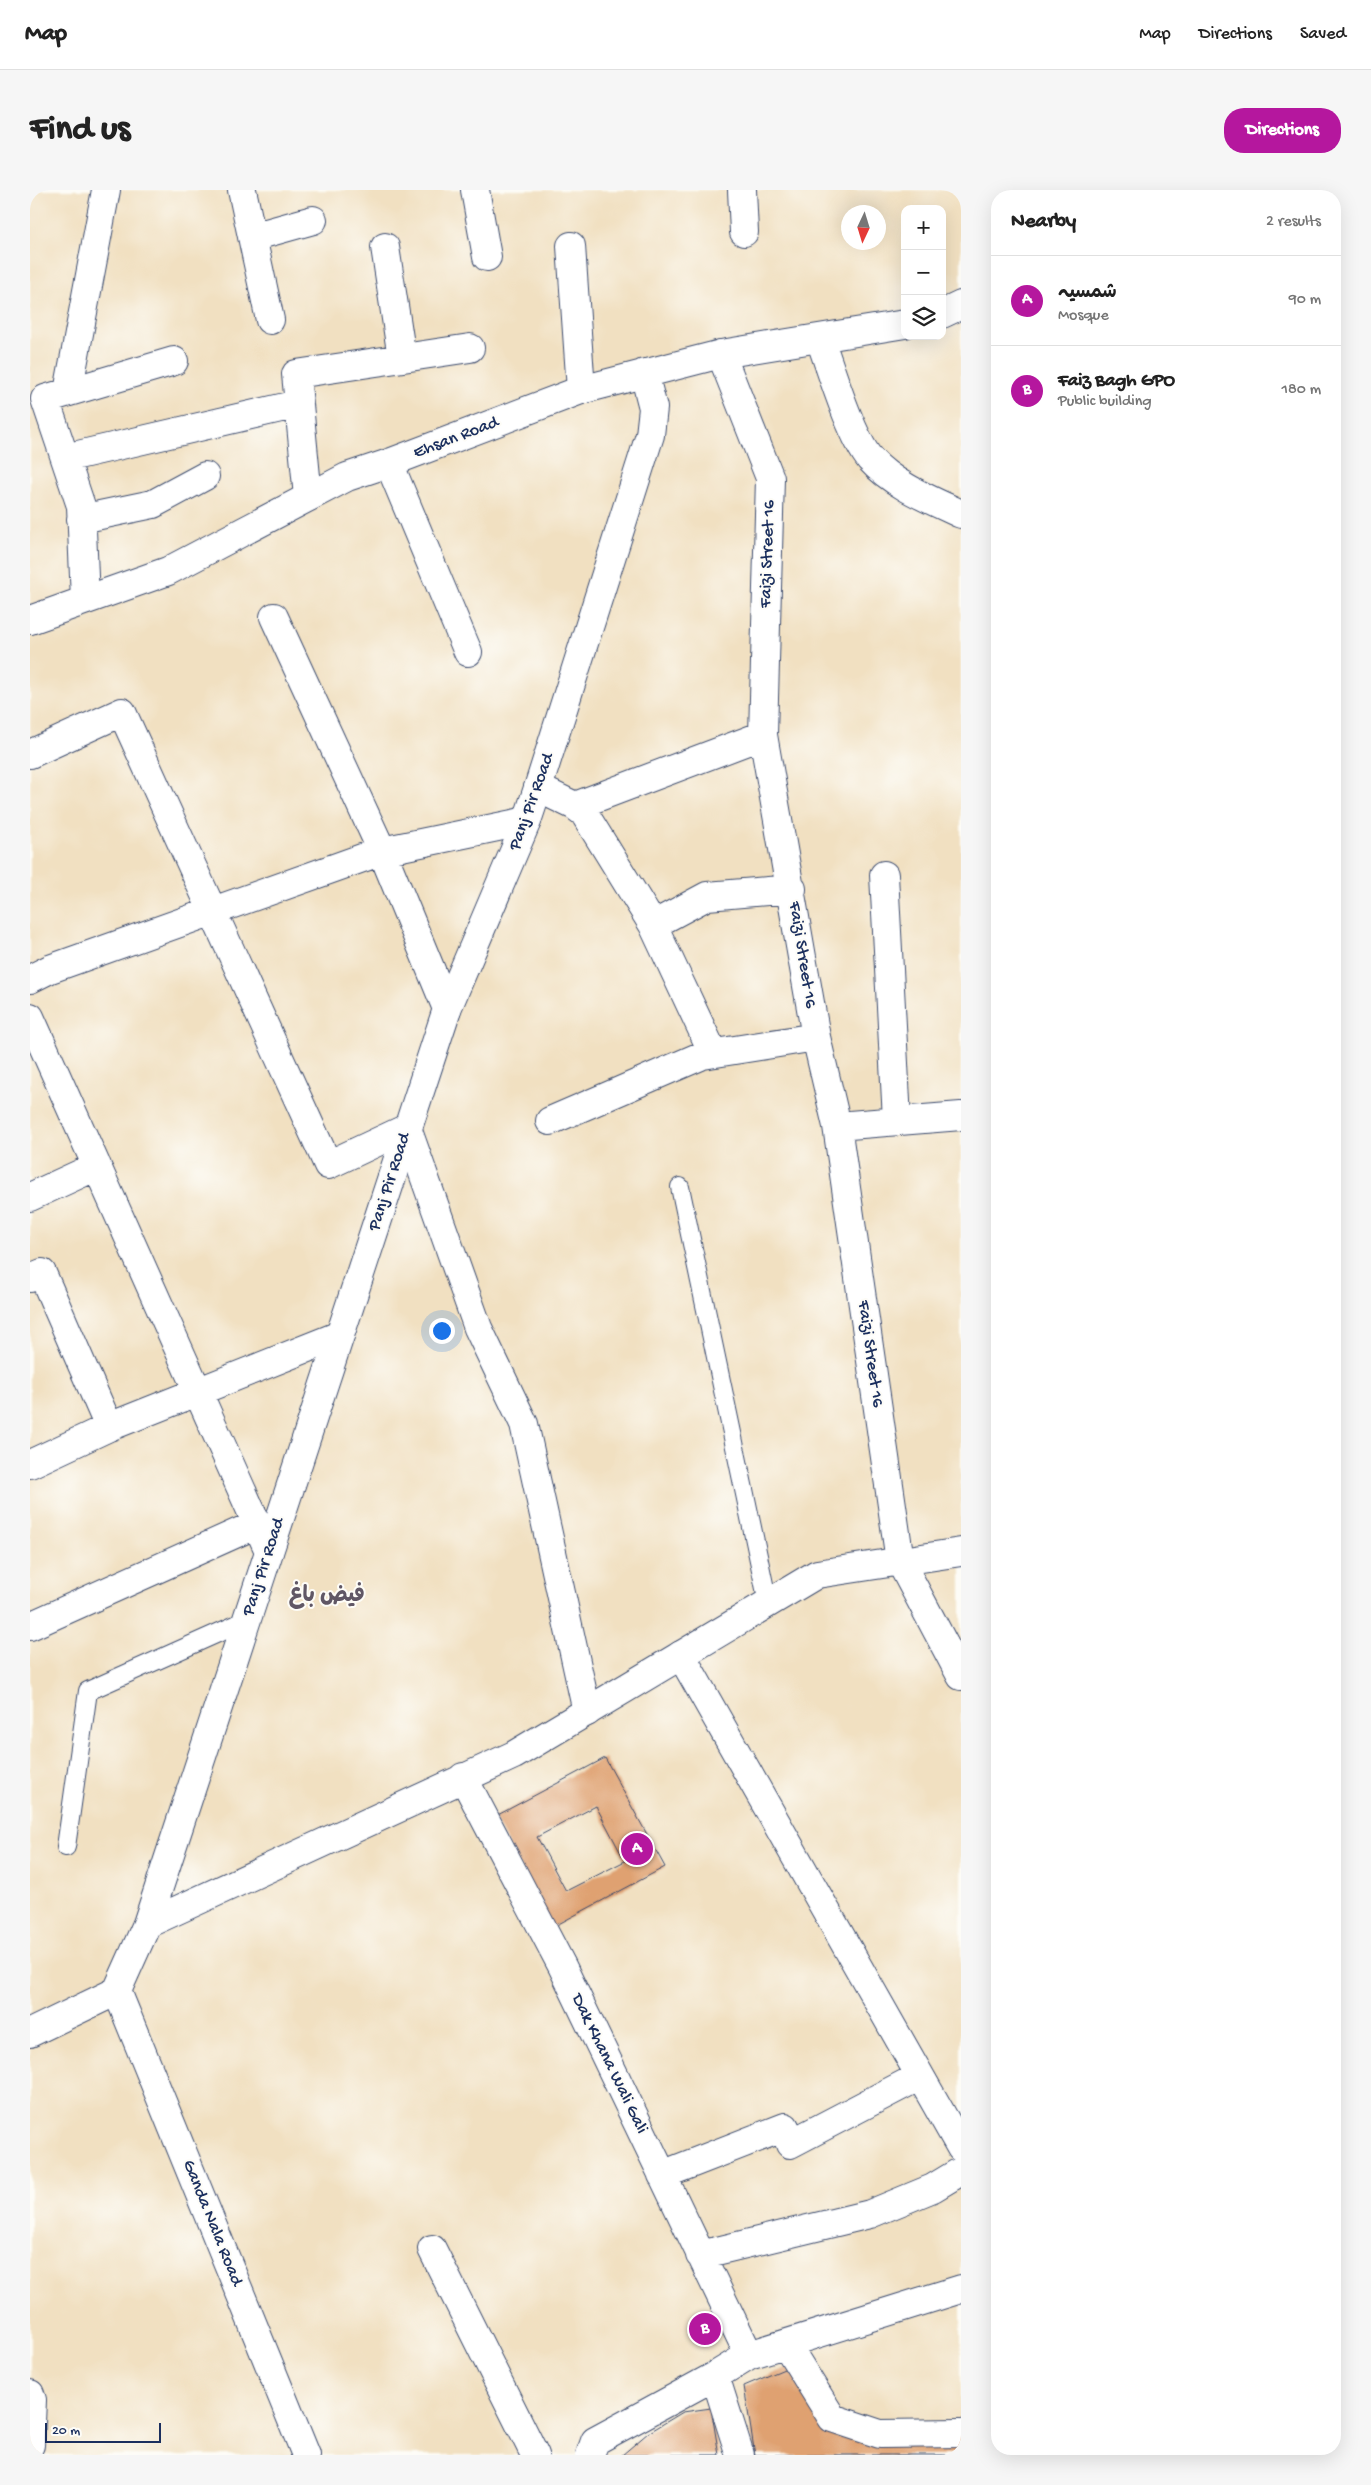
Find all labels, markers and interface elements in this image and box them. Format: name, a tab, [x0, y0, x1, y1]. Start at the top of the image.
text: Map	[25, 20, 67, 49]
text: Map	[1139, 24, 1171, 45]
text: Directions	[1199, 24, 1272, 45]
text: Saved	[1300, 24, 1346, 45]
button: Directions	[1224, 108, 1341, 153]
text: Find us	[30, 110, 130, 151]
north arrow	[841, 205, 886, 250]
map controls	[901, 205, 946, 340]
button: +	[901, 205, 946, 250]
text: Nearby	[1011, 210, 1076, 235]
text: 2 results	[1266, 213, 1321, 232]
button: −	[901, 250, 946, 295]
text: شمسیہ	[1058, 282, 1117, 305]
text: A	[1022, 291, 1032, 310]
text: 90 m	[1289, 291, 1321, 310]
button: layers	[901, 295, 946, 340]
text: Mosque	[1058, 307, 1109, 326]
text: Faiz Bagh GPO	[1058, 370, 1175, 393]
text: B	[1023, 381, 1031, 400]
text: 180 m	[1282, 381, 1321, 400]
text: Public building	[1058, 393, 1152, 412]
street label: Ehsan Road	[410, 412, 503, 464]
street label: Faizi Street 16	[756, 499, 780, 609]
street label: Panj Pir Road	[504, 749, 560, 854]
street label: Faizi Street 16	[783, 899, 821, 1011]
street label: Panj Pir Road	[364, 1129, 416, 1235]
street label: Faizi Street 16	[852, 1298, 888, 1410]
your location	[429, 1318, 455, 1344]
street label: Panj Pir Road	[238, 1514, 290, 1620]
district label: فیض باغ	[289, 1581, 365, 1610]
pin: A	[621, 1830, 653, 1868]
street label: Dak Khana Wali Gali	[566, 1990, 652, 2137]
street label: Ganda Nala Road	[177, 2157, 247, 2290]
pin: B	[689, 2310, 721, 2348]
scale bar	[45, 2420, 161, 2443]
text: 20 m	[52, 2423, 80, 2440]

